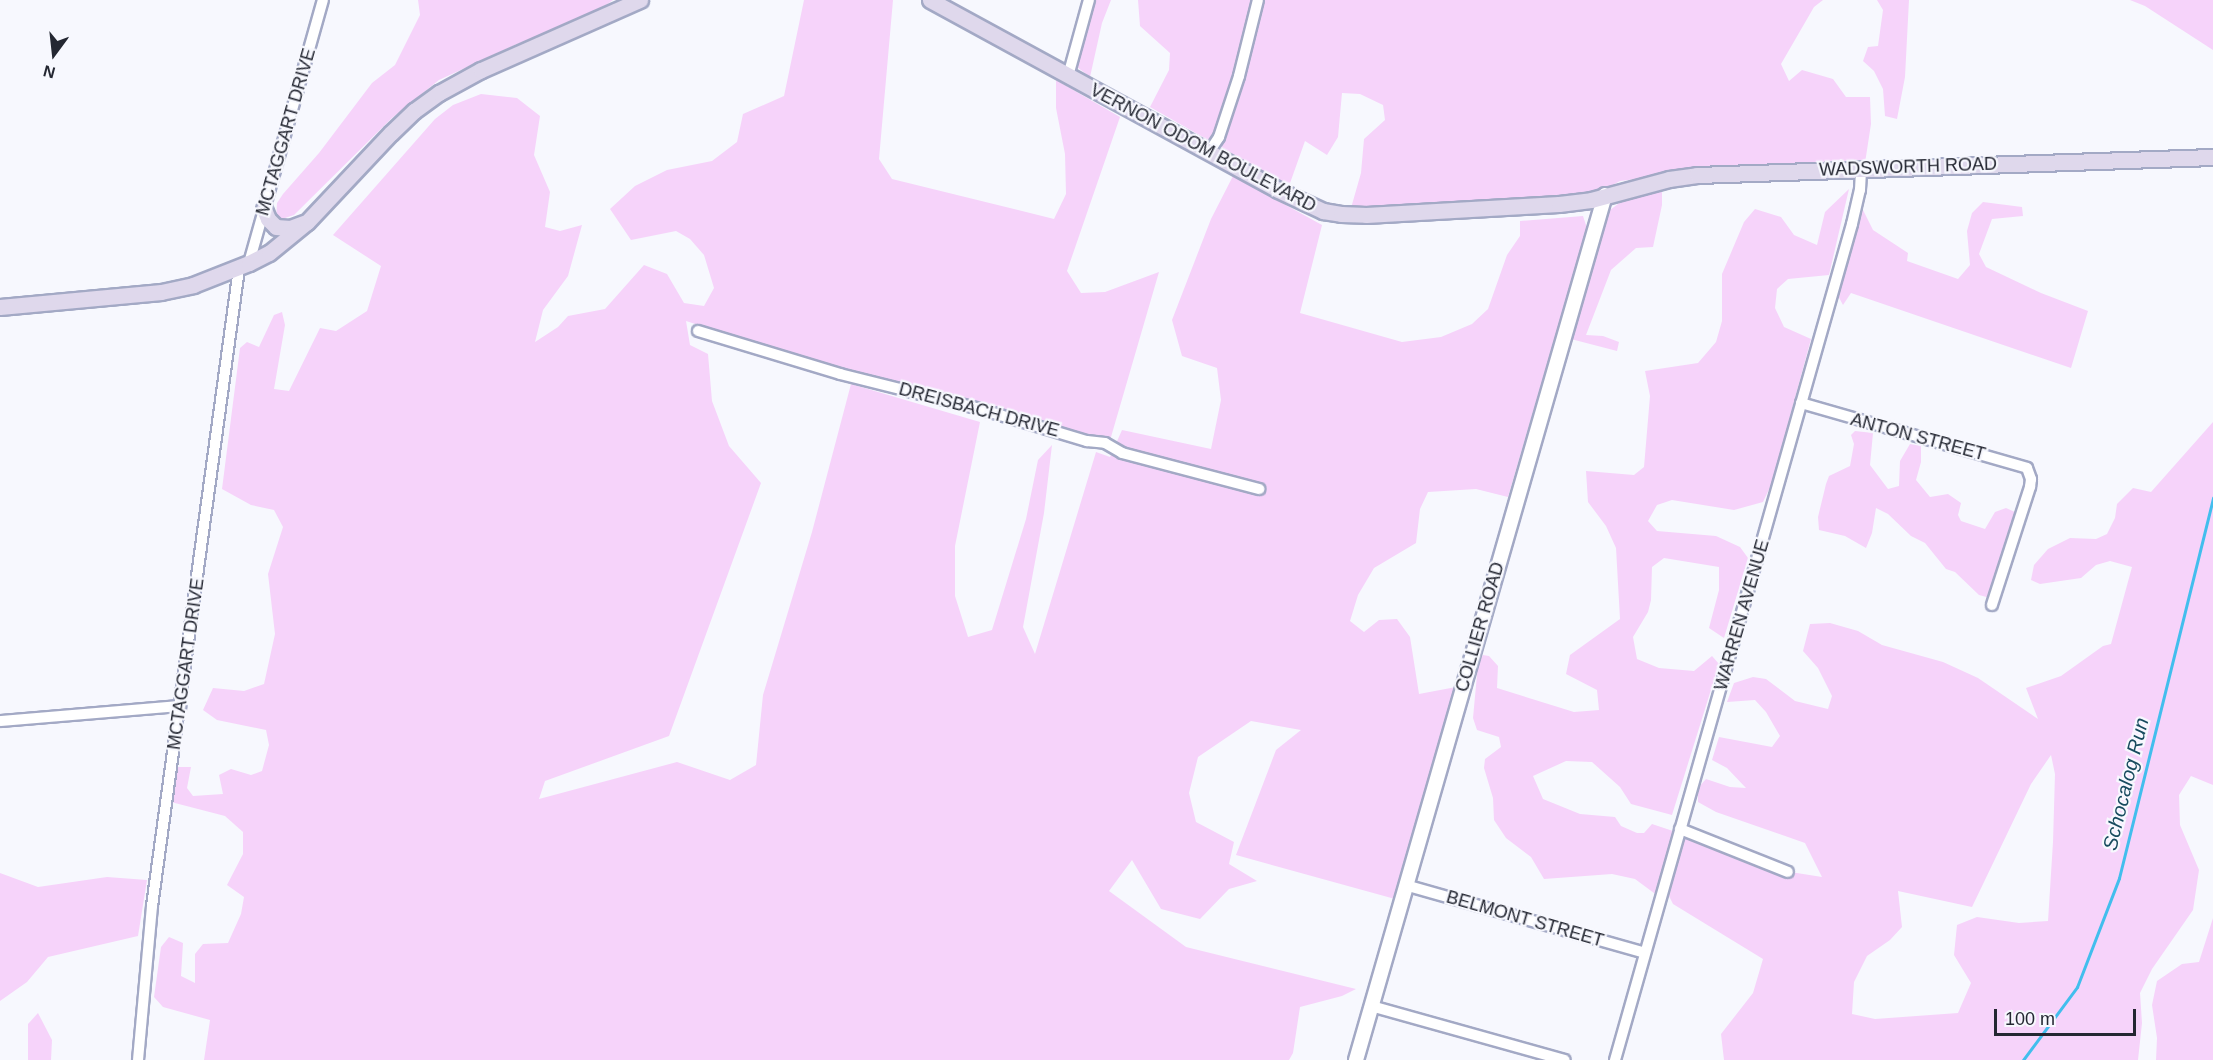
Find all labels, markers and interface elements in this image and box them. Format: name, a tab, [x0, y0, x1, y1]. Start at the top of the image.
north arrow	[24, 24, 84, 84]
street label: MCTAGGART DRIVE	[252, 46, 320, 218]
text: N	[41, 62, 57, 82]
street label: VERNON ODOM BOULEVARD	[1086, 79, 1320, 217]
street label: WADSWORTH ROAD	[1819, 153, 1997, 181]
street label: DREISBACH DRIVE	[897, 378, 1061, 442]
street label: ANTON STREET	[1848, 409, 1988, 465]
street label: WARREN AVENUE	[1710, 537, 1774, 693]
street label: COLLIER ROAD	[1451, 560, 1509, 694]
street label: MCTAGGART DRIVE	[163, 577, 209, 751]
water label: Schocalog Run	[2098, 715, 2154, 853]
street label: BELMONT STREET	[1444, 886, 1606, 952]
scale bar	[1997, 997, 2140, 1035]
text: 100 m	[2005, 1009, 2055, 1029]

